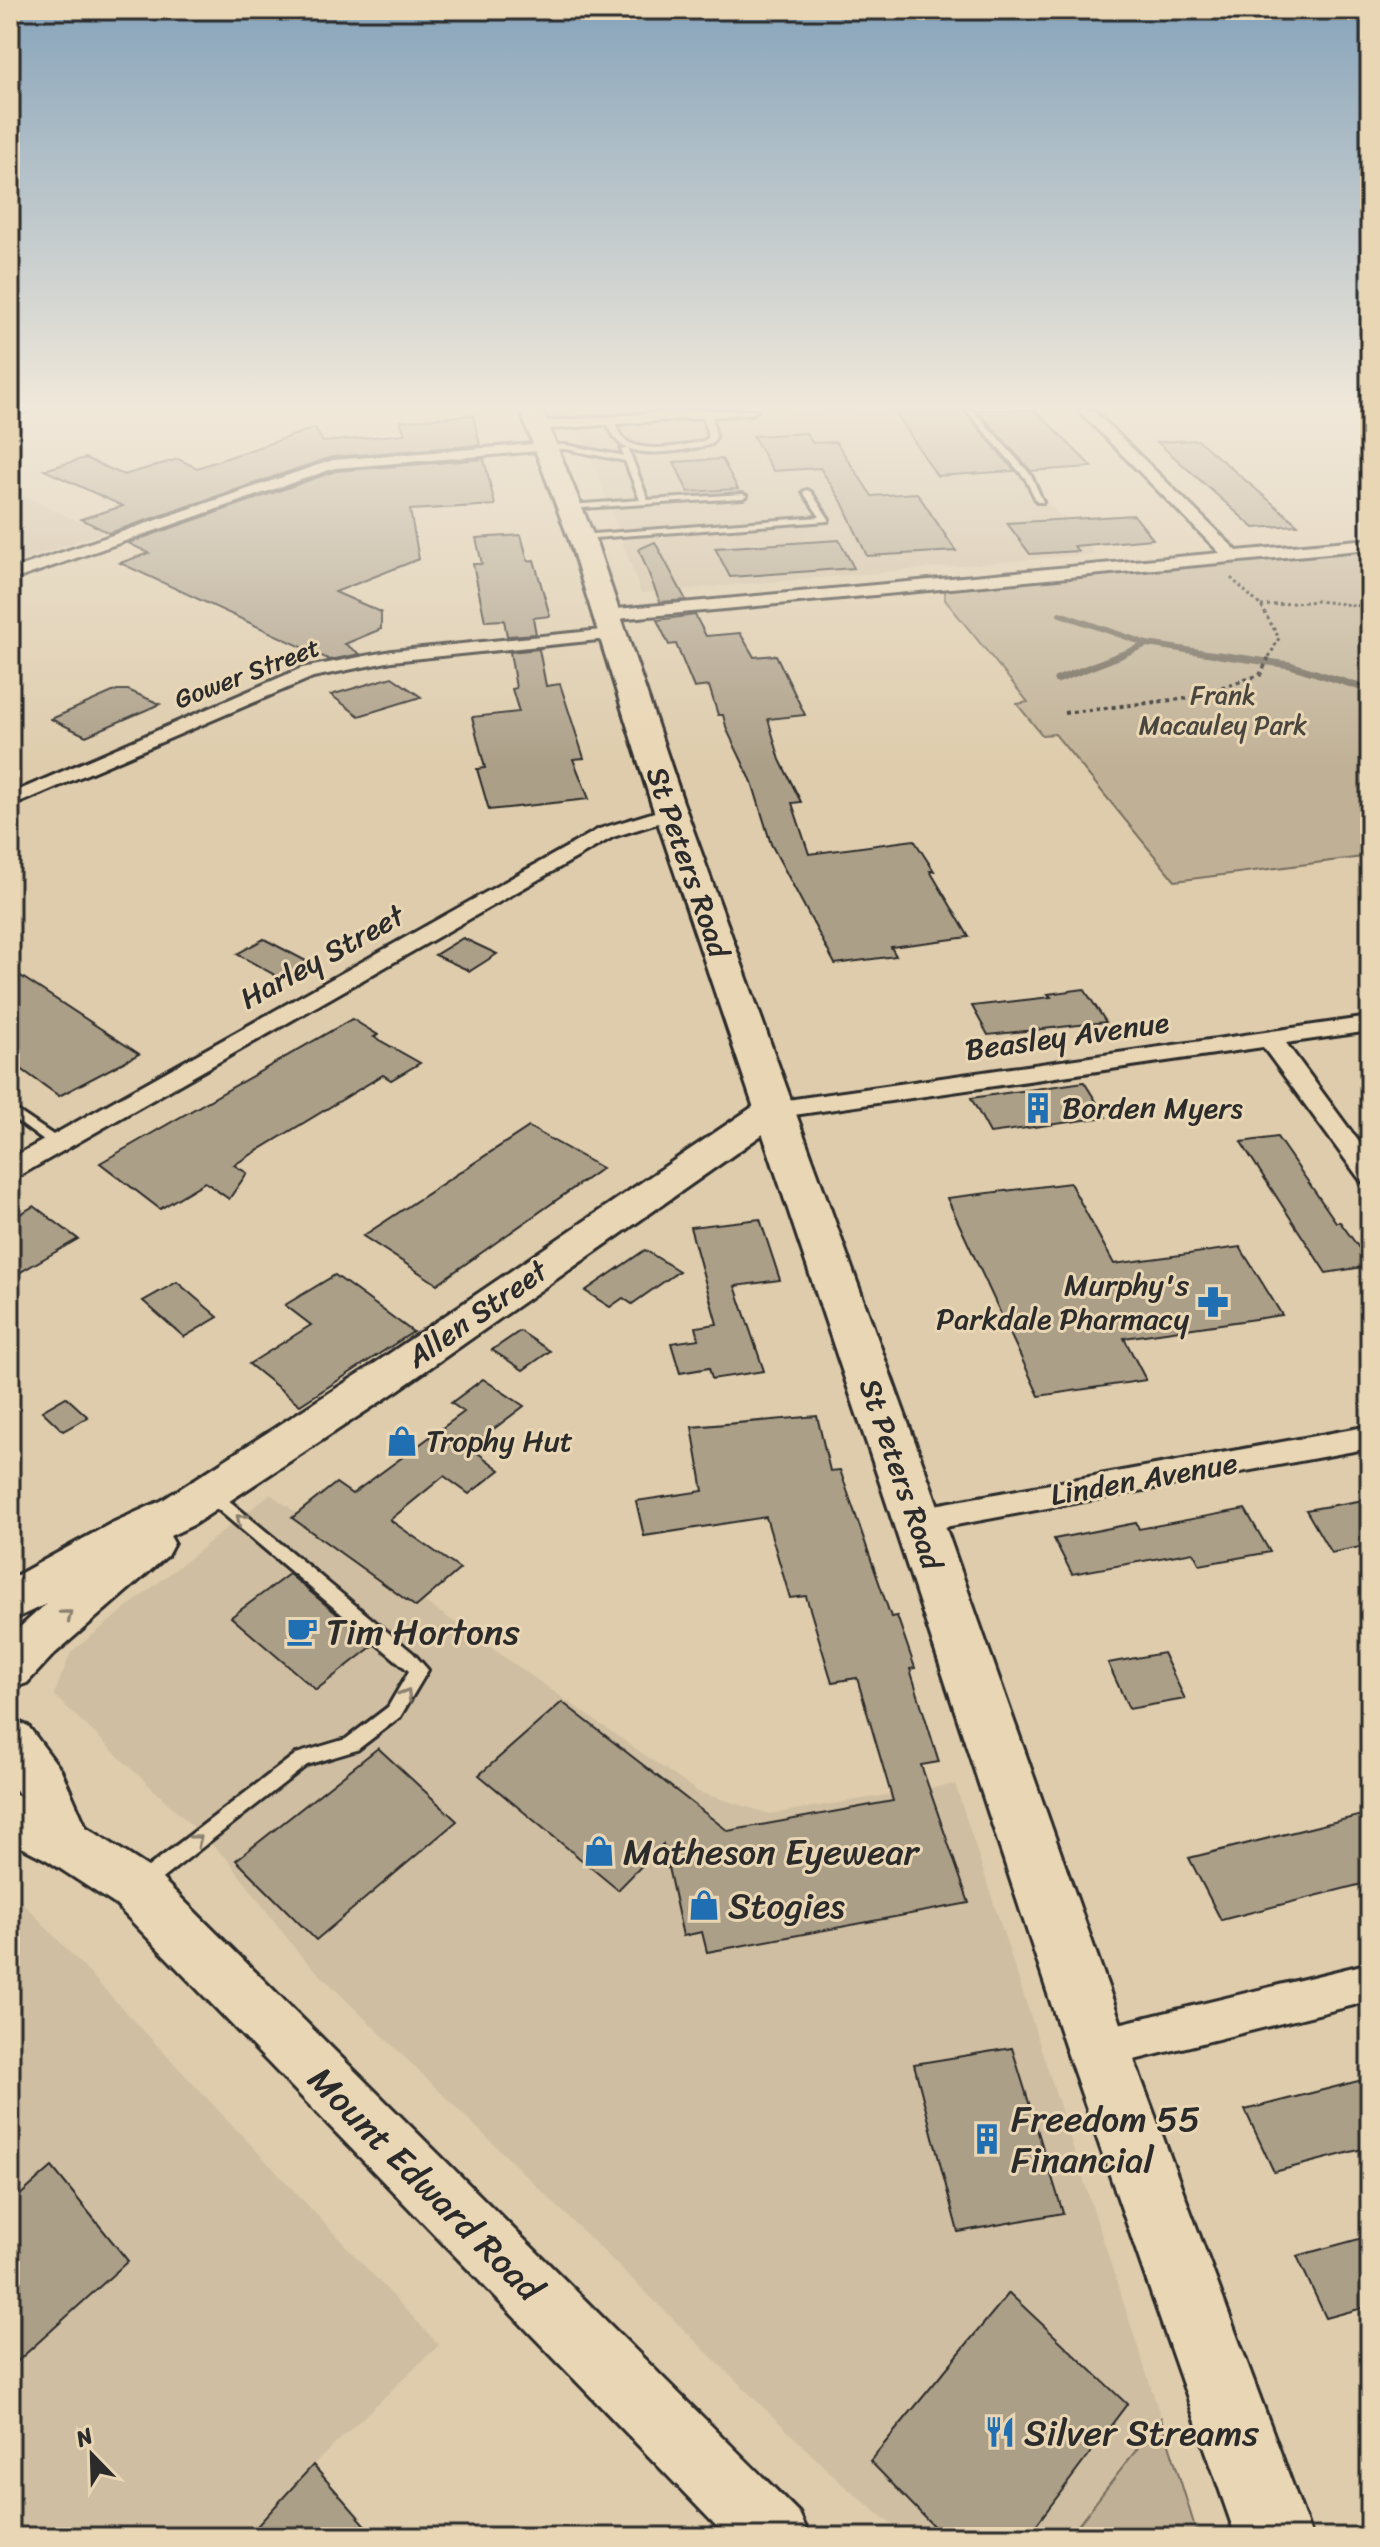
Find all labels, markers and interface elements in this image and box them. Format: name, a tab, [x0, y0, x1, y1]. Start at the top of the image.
street label: Gower Street	[167, 624, 327, 722]
park label: Frank Macauley Park	[1139, 672, 1307, 748]
street label: St Peters Road	[630, 759, 747, 967]
street label: Harley Street	[229, 888, 416, 1025]
street label: Beasley Avenue	[962, 995, 1172, 1077]
place label: Borden Myers	[1062, 1081, 1244, 1135]
building icon: Borden Myers	[1021, 1091, 1055, 1125]
street label: Allen Street	[394, 1244, 561, 1383]
place label: Murphy's Parkdale Pharmacy	[936, 1258, 1190, 1346]
pharmacy icon: Murphy's Parkdale Pharmacy	[1196, 1285, 1230, 1319]
street label: St Peters Road	[843, 1371, 960, 1579]
place label: Trophy Hut	[426, 1414, 573, 1468]
shop icon: Trophy Hut	[385, 1424, 419, 1458]
street label: Linden Avenue	[1046, 1436, 1242, 1522]
one-way arrow	[236, 1514, 250, 1529]
place label: Tim Hortons	[326, 1600, 520, 1664]
one-way arrow	[57, 1610, 72, 1625]
cafe icon: Tim Hortons	[285, 1614, 319, 1648]
one-way arrow	[396, 1688, 411, 1703]
place label: Matheson Eyewear	[623, 1820, 921, 1884]
shop icon: Matheson Eyewear	[582, 1834, 616, 1868]
one-way arrow	[188, 1835, 202, 1850]
place label: Stogies	[728, 1874, 845, 1938]
shop icon: Stogies	[687, 1888, 721, 1922]
street label: Mount Edward Road	[292, 2050, 561, 2319]
place label: Freedom 55 Financial	[1011, 2087, 1200, 2192]
building icon: Freedom 55 Financial	[970, 2122, 1004, 2156]
place label: Silver Streams	[1024, 2401, 1259, 2465]
north arrow	[52, 2415, 132, 2495]
restaurant icon: Silver Streams	[983, 2415, 1017, 2449]
text: N	[69, 2416, 100, 2458]

